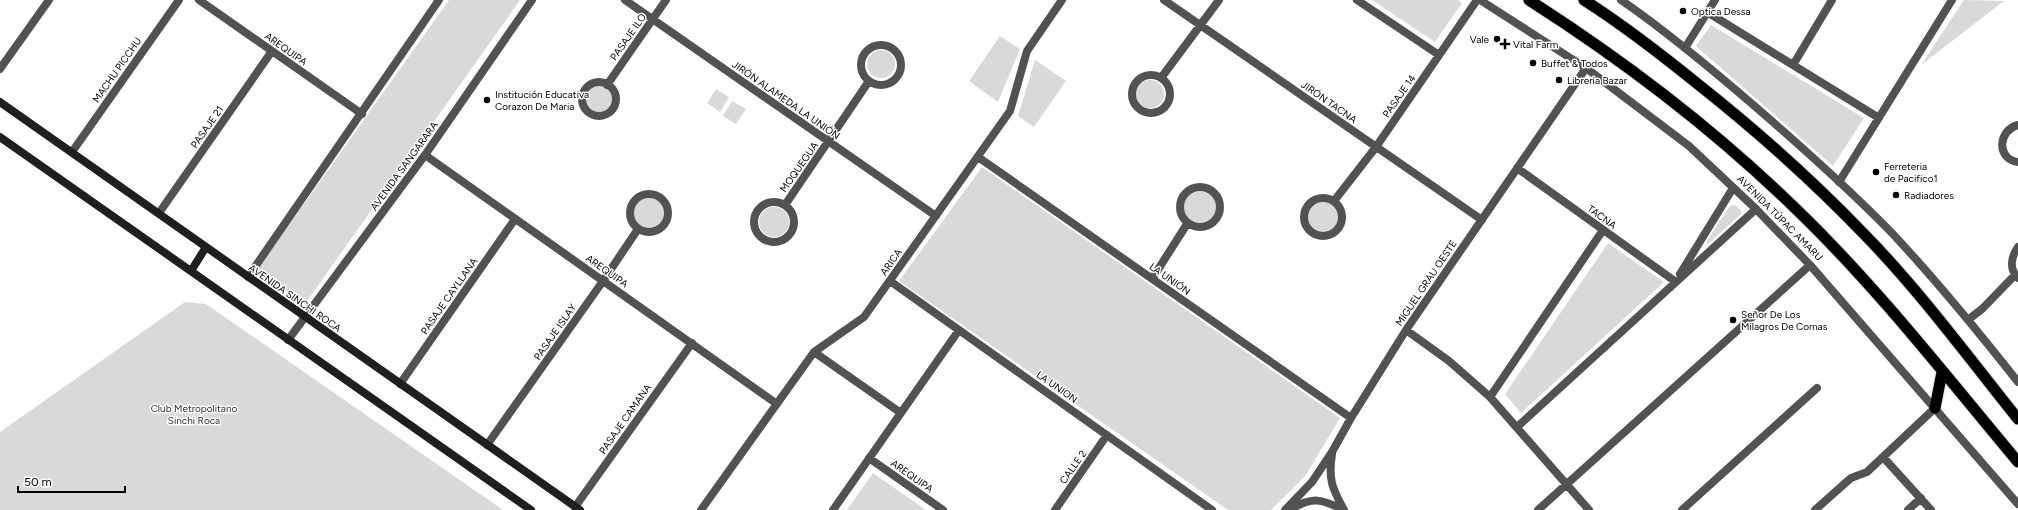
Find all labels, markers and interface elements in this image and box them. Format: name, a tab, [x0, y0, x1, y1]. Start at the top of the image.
place label: Optica Dessa	[1691, 5, 1751, 18]
marker: Optica Dessa	[1678, 6, 1688, 16]
street label: PASAJE ILO	[607, 11, 649, 63]
street label: AREQUIPA	[262, 30, 310, 69]
place label: Vale	[1470, 33, 1490, 46]
marker: Vale	[1492, 34, 1502, 44]
street label: MACHU PICCHU	[90, 35, 144, 105]
place label: Vital Farm	[1513, 38, 1558, 51]
marker: Vital Farm	[1500, 39, 1510, 49]
place label: Buffet & Todos	[1541, 57, 1608, 70]
street label: JIRÓN ALAMEDA LA UNIÓN	[730, 58, 842, 142]
marker: Buffet & Todos	[1528, 58, 1538, 68]
street label: PASAJE 14	[1380, 72, 1418, 120]
place label: Libreria Bazar	[1567, 74, 1628, 87]
marker: Libreria Bazar	[1554, 75, 1564, 85]
street label: JIRÓN TACNA	[1299, 78, 1360, 126]
place label: Institución Educativa Corazon De Maria	[495, 88, 589, 113]
marker: Institución Educativa Corazon De Maria	[482, 95, 492, 105]
street label: PASAJE 21	[188, 103, 226, 151]
street label: AVENIDA SANGARARA	[367, 119, 441, 213]
street label: MOQUEGUA	[777, 139, 821, 195]
place label: Ferreteria de Pacifico1	[1884, 160, 1938, 185]
marker: Ferreteria de Pacifico1	[1871, 167, 1881, 177]
street label: AVENIDA TÚPAC AMARU	[1734, 172, 1826, 264]
place label: Radiadores	[1904, 189, 1954, 202]
marker: Radiadores	[1891, 190, 1901, 200]
street label: TACNA	[1585, 202, 1619, 232]
street label: MIGUEL GRAU OESTE	[1392, 237, 1460, 328]
street label: ARICA	[877, 246, 905, 278]
street label: AREQUIPA	[583, 252, 631, 291]
street label: PASAJE CAYLLANA	[418, 255, 480, 337]
street label: LA UNIÓN	[1147, 260, 1193, 298]
street label: AVENIDA SINCHI ROCA	[246, 261, 344, 335]
street label: PASAJE ISLAY	[531, 301, 579, 363]
place label: Señor De Los Milagros De Comas	[1741, 308, 1828, 333]
marker: Señor De Los Milagros De Comas	[1728, 315, 1738, 325]
street label: LA UNION	[1034, 368, 1080, 406]
street label: PASAJE CAMANA	[596, 381, 654, 457]
park label: Club Metropolitano Sinchi Roca	[151, 402, 238, 427]
street label: CALLE 2	[1057, 448, 1089, 486]
street label: AREQUIPA	[888, 457, 936, 496]
scale bar	[18, 468, 125, 494]
text: 50 m	[24, 475, 52, 489]

